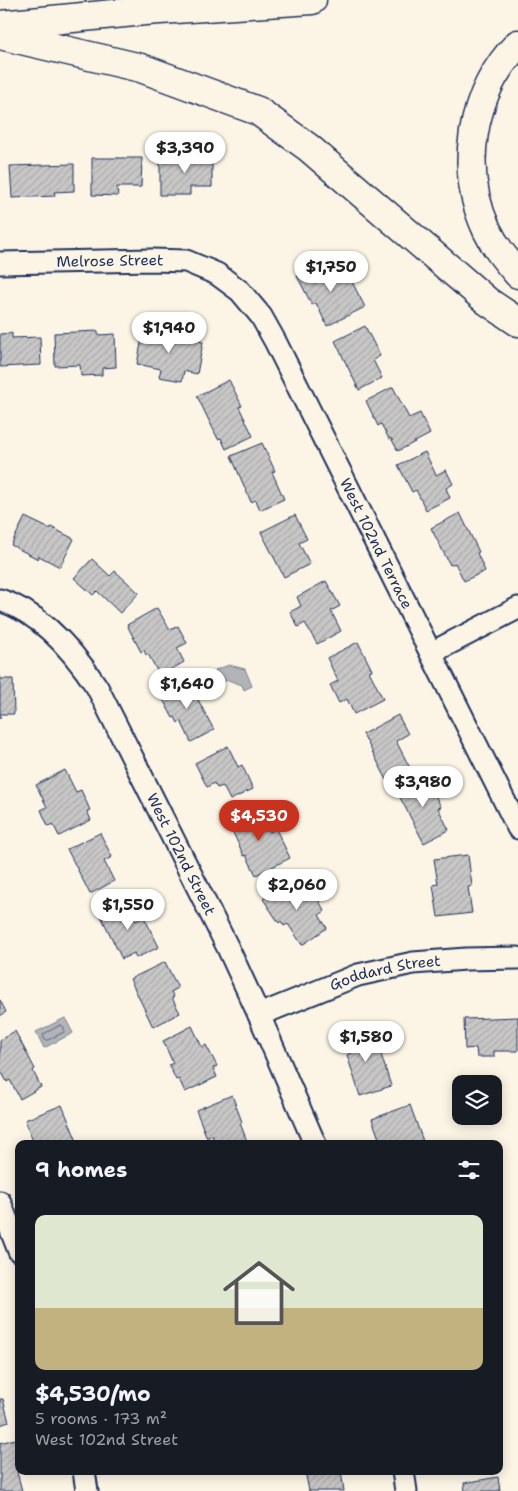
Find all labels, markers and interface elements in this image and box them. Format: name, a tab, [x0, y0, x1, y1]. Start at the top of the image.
pin: $3,390	[144, 132, 226, 174]
text: $3,390	[156, 137, 214, 158]
street label: Melrose Street	[56, 250, 164, 272]
pin: $1,750	[290, 250, 372, 293]
text: $1,750	[305, 256, 357, 277]
pin: $1,940	[128, 312, 210, 354]
text: $1,940	[143, 317, 195, 338]
street label: West 102nd Terrace	[335, 475, 417, 612]
pin: $1,640	[146, 668, 228, 710]
text: $1,640	[160, 673, 214, 694]
pin: $3,980	[382, 766, 464, 808]
text: $3,980	[394, 771, 452, 792]
street label: West 102nd Street	[142, 790, 220, 919]
pin: $4,530	[218, 800, 300, 842]
text: $4,530	[230, 805, 288, 826]
pin: $2,060	[256, 868, 338, 911]
text: $2,060	[267, 874, 327, 895]
pin: $1,550	[87, 888, 169, 931]
text: $1,550	[102, 894, 154, 915]
street label: Goddard Street	[327, 951, 441, 995]
pin: $1,580	[325, 1020, 407, 1063]
text: $1,580	[339, 1026, 393, 1047]
map controls	[452, 1075, 502, 1125]
button: layers	[452, 1075, 502, 1125]
text: 9 homes	[35, 1156, 127, 1184]
icon: filters	[455, 1156, 483, 1184]
icon: home	[214, 1248, 304, 1338]
text: $4,530/mo	[35, 1380, 151, 1408]
text: 5 rooms · 173 m²	[35, 1408, 167, 1429]
text: West 102nd Street	[35, 1429, 178, 1450]

